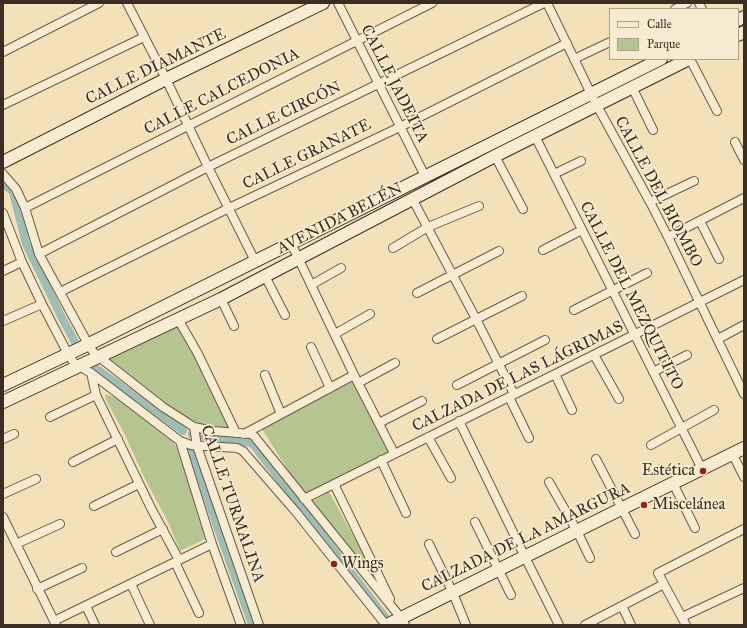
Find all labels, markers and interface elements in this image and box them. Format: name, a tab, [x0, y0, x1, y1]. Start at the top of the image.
legend	[609, 8, 739, 60]
text: Calle	[647, 17, 672, 31]
street label: CALLE JADEITA	[356, 22, 432, 146]
street label: CALLE DIAMANTE	[83, 25, 229, 109]
text: Parque	[647, 37, 680, 51]
street label: CALLE CALCEDONIA	[141, 44, 303, 140]
street label: CALLE CIRCÓN	[223, 78, 345, 150]
street label: CALLE DEL BIOMBO	[610, 113, 706, 271]
street label: CALLE GRANATE	[240, 116, 374, 194]
street label: AVENIDA BELÉN	[274, 179, 406, 259]
street label: CALLE DEL MEZQUITITO	[575, 199, 687, 393]
street label: CALZADA DE LAS LÁGRIMAS	[409, 317, 627, 437]
street label: CALLE TURMALINA	[196, 423, 268, 585]
place label: Estética	[642, 461, 695, 481]
marker: Estética	[698, 466, 708, 476]
street label: CALZADA DE LA AMARGURA	[418, 479, 634, 597]
place label: Miscelánea	[652, 495, 725, 515]
marker: Miscelánea	[639, 500, 649, 510]
place label: Wings	[342, 554, 384, 574]
marker: Wings	[329, 559, 339, 569]

